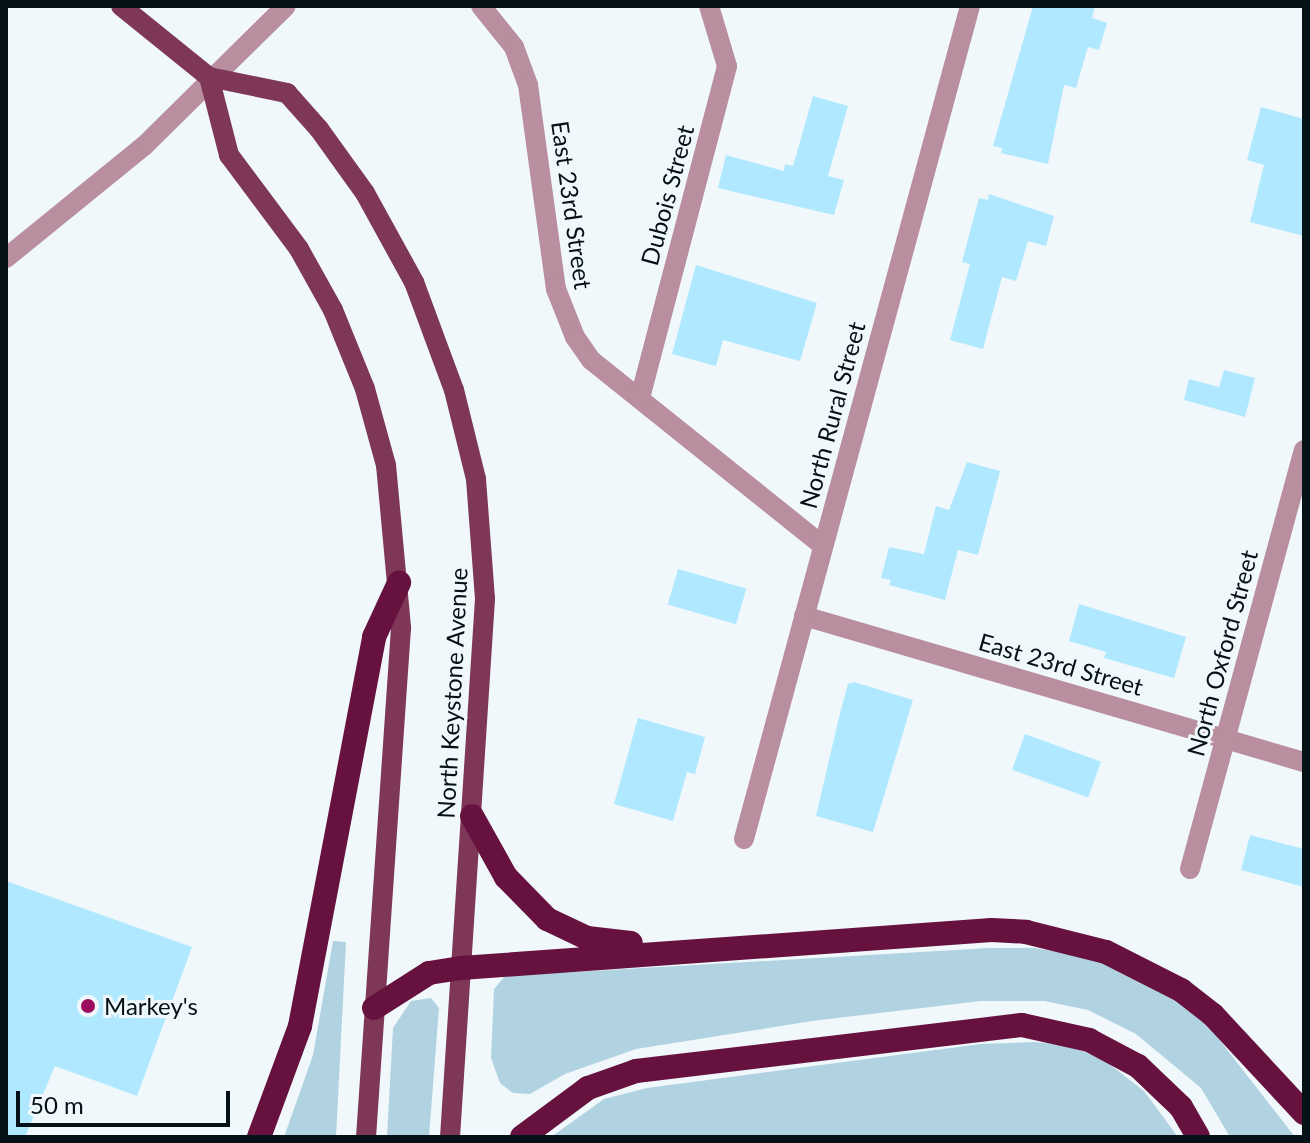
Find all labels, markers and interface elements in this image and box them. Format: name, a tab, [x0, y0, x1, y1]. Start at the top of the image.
street label: East 23rd Street	[546, 119, 598, 291]
street label: Dubois Street	[634, 122, 700, 268]
street label: North Rural Street	[793, 319, 871, 511]
street label: North Oxford Street	[1181, 547, 1263, 759]
street label: North Keystone Avenue	[431, 566, 473, 820]
street label: East 23rd Street	[975, 627, 1147, 701]
place label: Markey's	[104, 992, 198, 1020]
marker: Markey's	[79, 997, 97, 1015]
scale bar	[20, 1075, 234, 1125]
text: 50 m	[30, 1090, 84, 1119]

